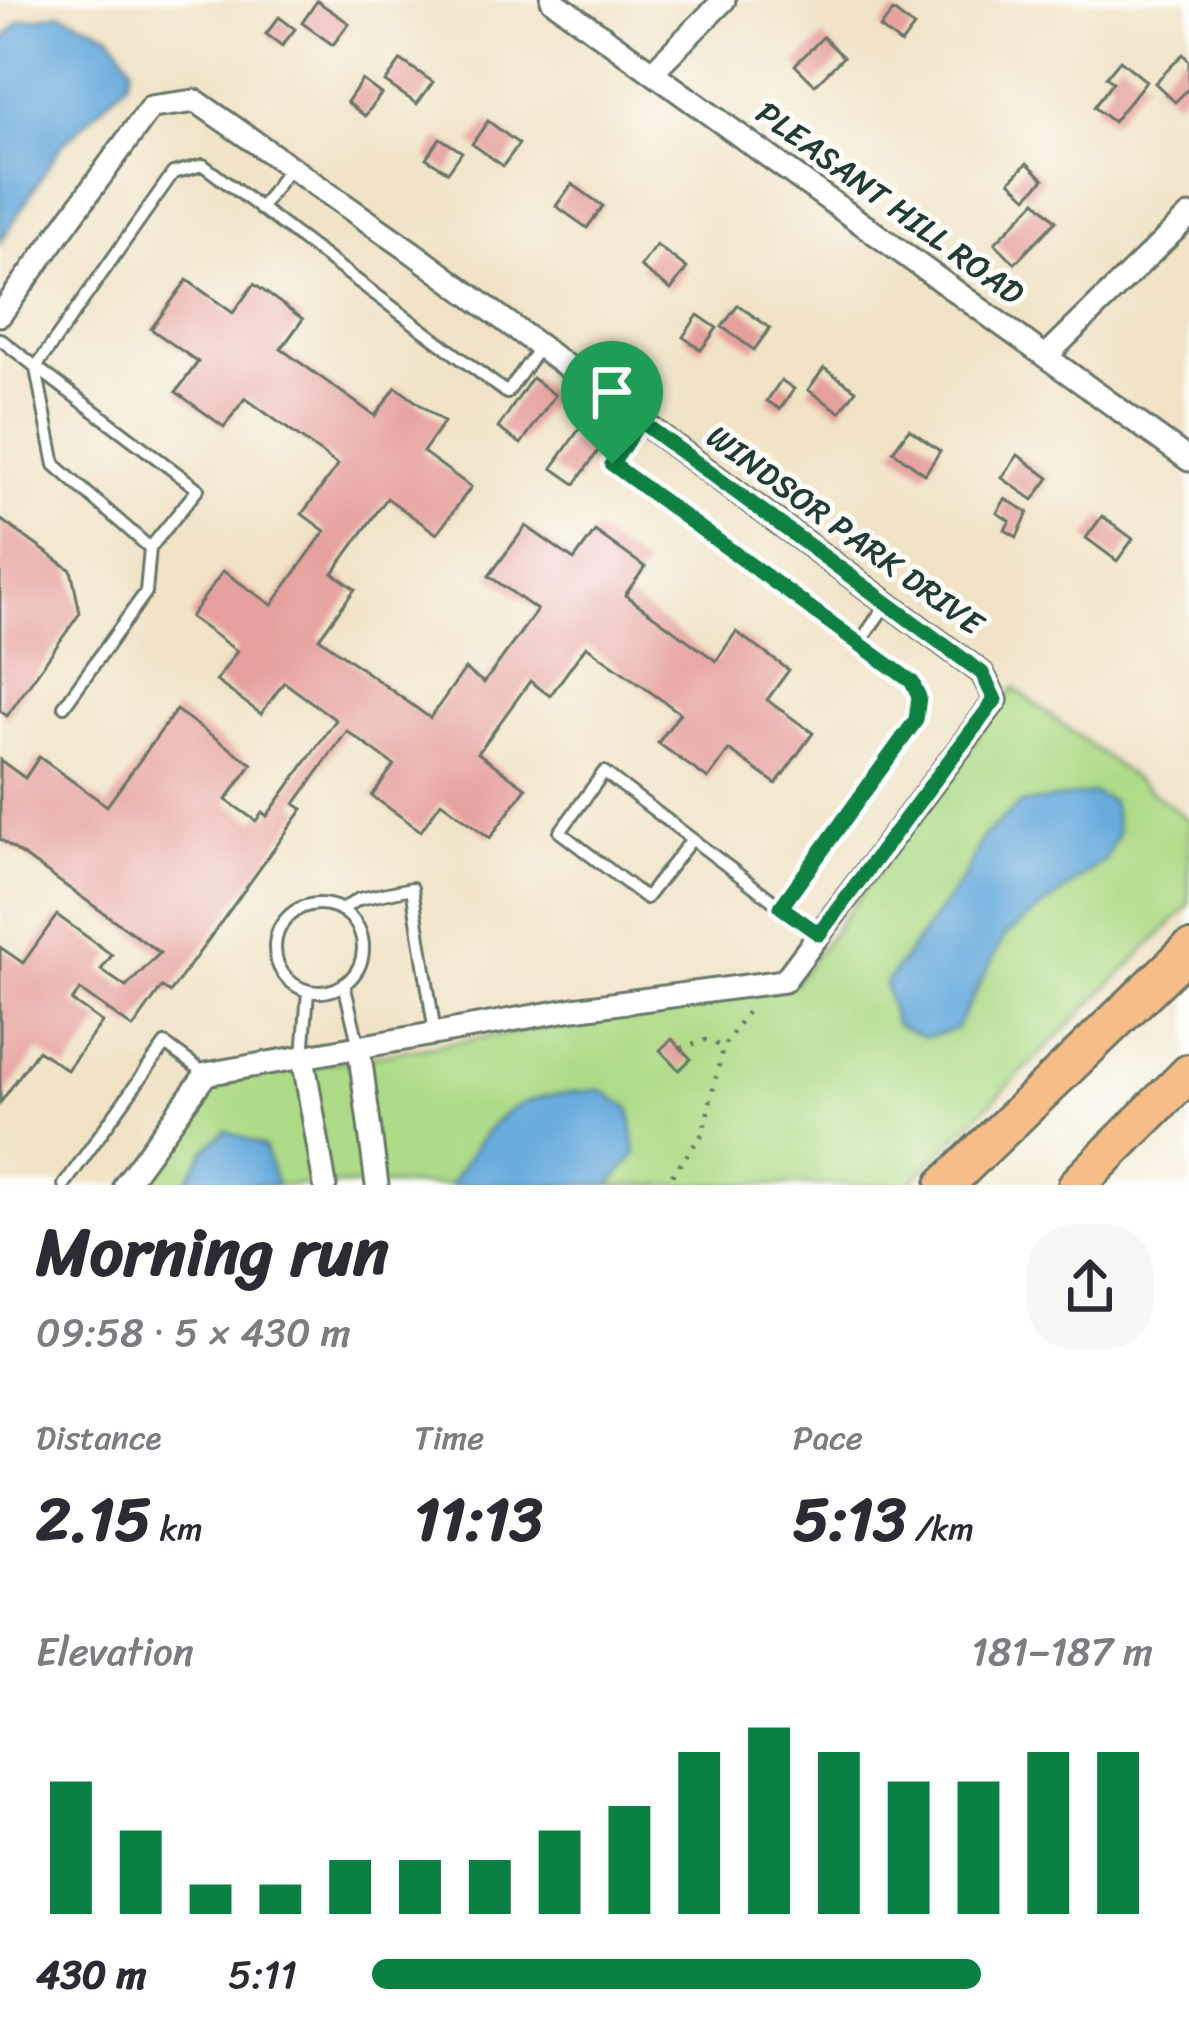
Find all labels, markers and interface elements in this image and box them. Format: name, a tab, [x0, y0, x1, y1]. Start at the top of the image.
street label: PLEASANT HILL ROAD	[743, 85, 1037, 321]
pin	[561, 341, 663, 464]
icon: arrive	[579, 359, 645, 425]
street label: WINDSOR PARK DRIVE	[694, 409, 998, 652]
text: Morning run	[36, 1194, 389, 1311]
button: share	[1027, 1224, 1153, 1350]
text: 09:58 · 5 × 430 m	[36, 1298, 351, 1367]
text: Distance	[36, 1409, 161, 1467]
text: Time	[414, 1409, 484, 1467]
text: Pace	[793, 1409, 863, 1467]
text: 2.15	[36, 1467, 151, 1573]
text: 11:13	[414, 1467, 543, 1573]
text: 5:13	[793, 1467, 906, 1573]
text: km	[151, 1500, 203, 1558]
text: /km	[906, 1500, 974, 1558]
text: Elevation	[36, 1617, 194, 1686]
text: 181–187 m	[971, 1617, 1153, 1686]
text: 430 m	[36, 1940, 147, 2009]
text: 5:11	[228, 1940, 297, 2009]

